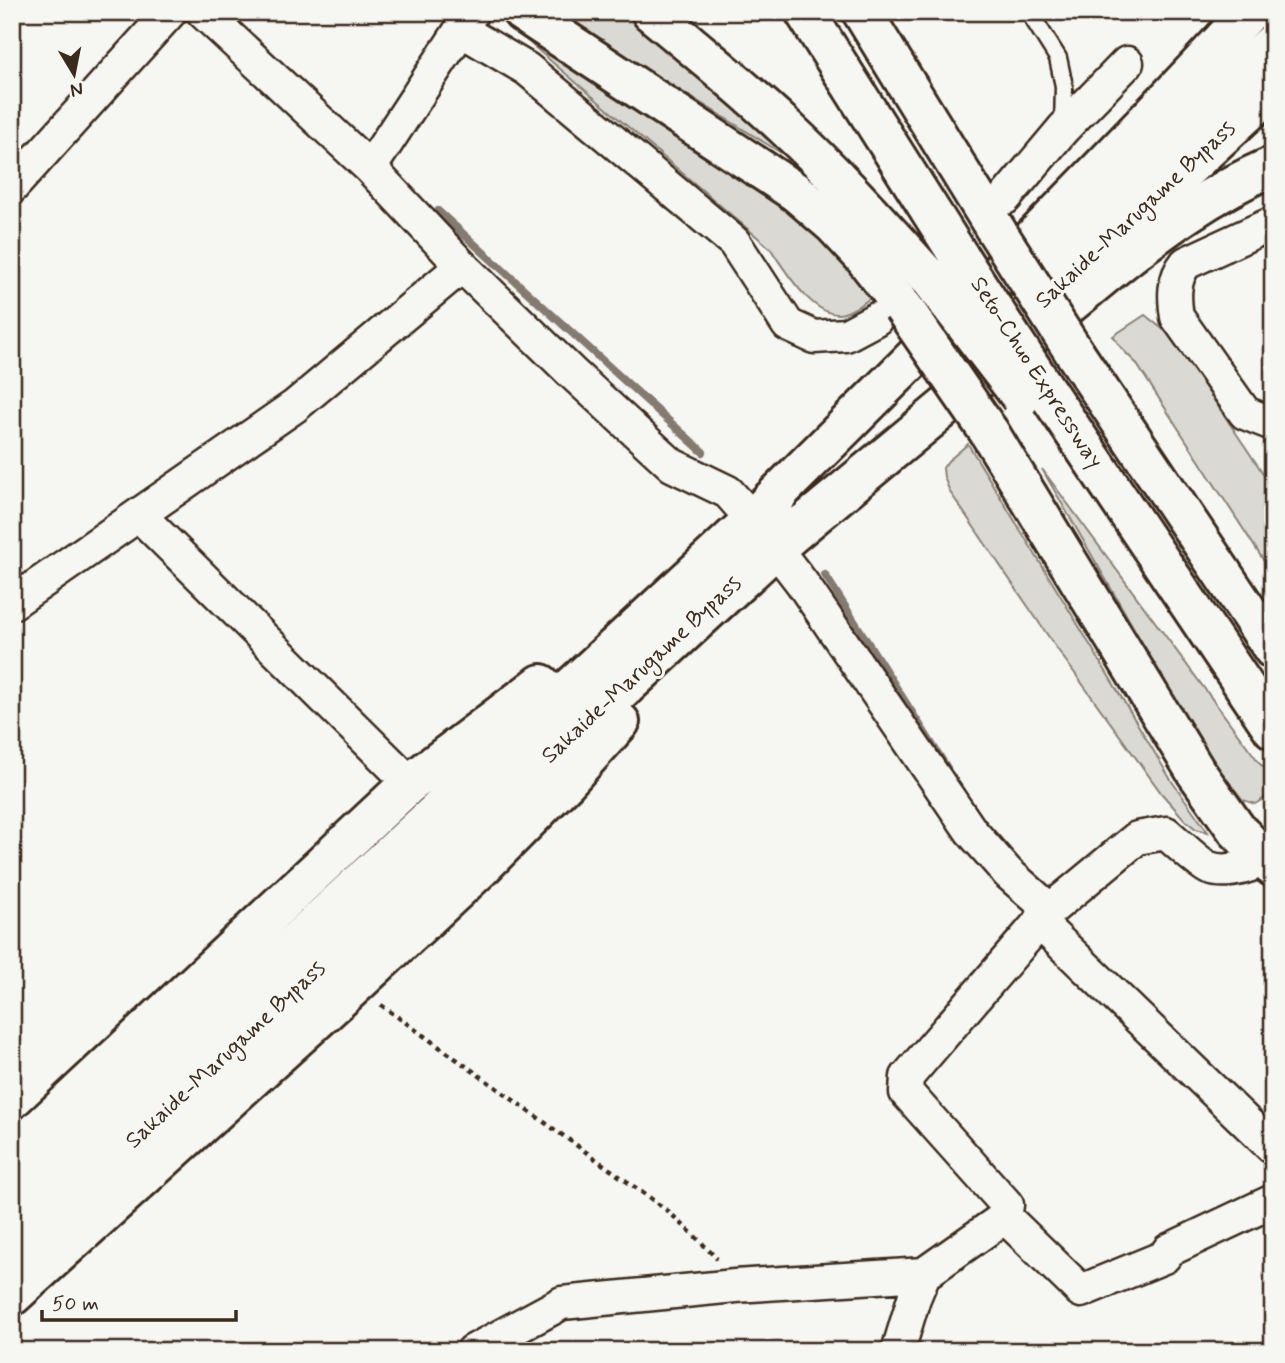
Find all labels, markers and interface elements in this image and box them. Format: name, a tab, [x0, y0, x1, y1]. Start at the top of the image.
north arrow	[38, 38, 108, 108]
text: N	[68, 76, 85, 103]
street label: Sakaide-Marugame Bypass	[1029, 114, 1244, 317]
street label: Seto-Chuo Expressway	[963, 271, 1109, 475]
street label: Sakaide-Marugame Bypass	[535, 569, 750, 772]
street label: Sakaide-Marugame Bypass	[119, 954, 334, 1157]
scale bar	[42, 1279, 236, 1323]
text: 50 m	[52, 1290, 99, 1318]

